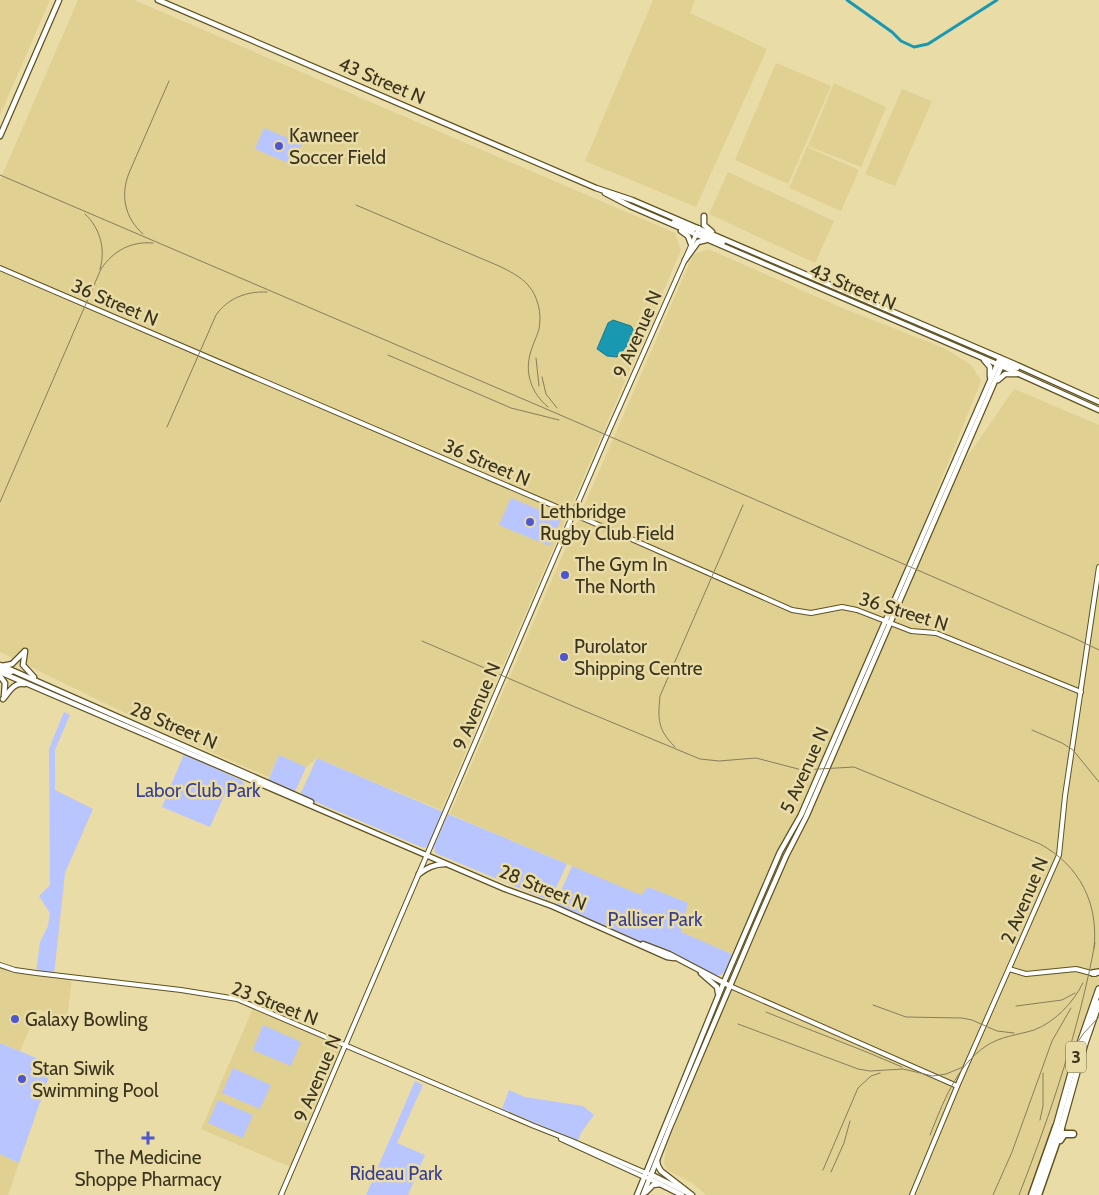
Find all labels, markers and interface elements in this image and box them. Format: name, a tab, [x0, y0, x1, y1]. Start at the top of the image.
street label: 43 Street N	[335, 52, 429, 109]
place label: Kawneer Soccer Field	[289, 124, 386, 169]
marker: Kawneer Soccer Field	[273, 140, 285, 152]
street label: 43 Street N	[806, 258, 900, 315]
street label: 36 Street N	[68, 274, 162, 331]
street label: 9 Avenue N	[608, 287, 667, 381]
street label: 36 Street N	[440, 434, 534, 491]
place label: Lethbridge Rugby Club Field	[540, 500, 674, 545]
marker: Lethbridge Rugby Club Field	[524, 516, 536, 528]
place label: The Gym In The North	[575, 553, 668, 598]
marker: The Gym In The North	[559, 569, 571, 581]
street label: 36 Street N	[857, 587, 951, 636]
place label: Purolator Shipping Centre	[574, 635, 703, 680]
marker: Purolator Shipping Centre	[558, 651, 570, 663]
street label: 9 Avenue N	[448, 659, 505, 753]
street label: 28 Street N	[127, 697, 221, 754]
street label: 5 Avenue N	[775, 723, 834, 817]
park label: Labor Club Park	[135, 779, 261, 802]
street label: 2 Avenue N	[996, 853, 1053, 947]
street label: 28 Street N	[496, 860, 590, 915]
park label: Palliser Park	[608, 908, 703, 931]
street label: 23 Street N	[228, 976, 321, 1031]
place label: Galaxy Bowling	[25, 1008, 148, 1031]
marker: Galaxy Bowling	[9, 1013, 21, 1025]
street label: 9 Avenue N	[289, 1031, 346, 1125]
road number: 3	[1066, 1042, 1086, 1072]
place label: Stan Siwik Swimming Pool	[32, 1057, 159, 1102]
marker: Stan Siwik Swimming Pool	[16, 1073, 28, 1085]
marker: The Medicine Shoppe Pharmacy	[142, 1132, 154, 1144]
place label: The Medicine Shoppe Pharmacy	[74, 1146, 222, 1191]
park label: Rideau Park	[349, 1162, 443, 1185]

